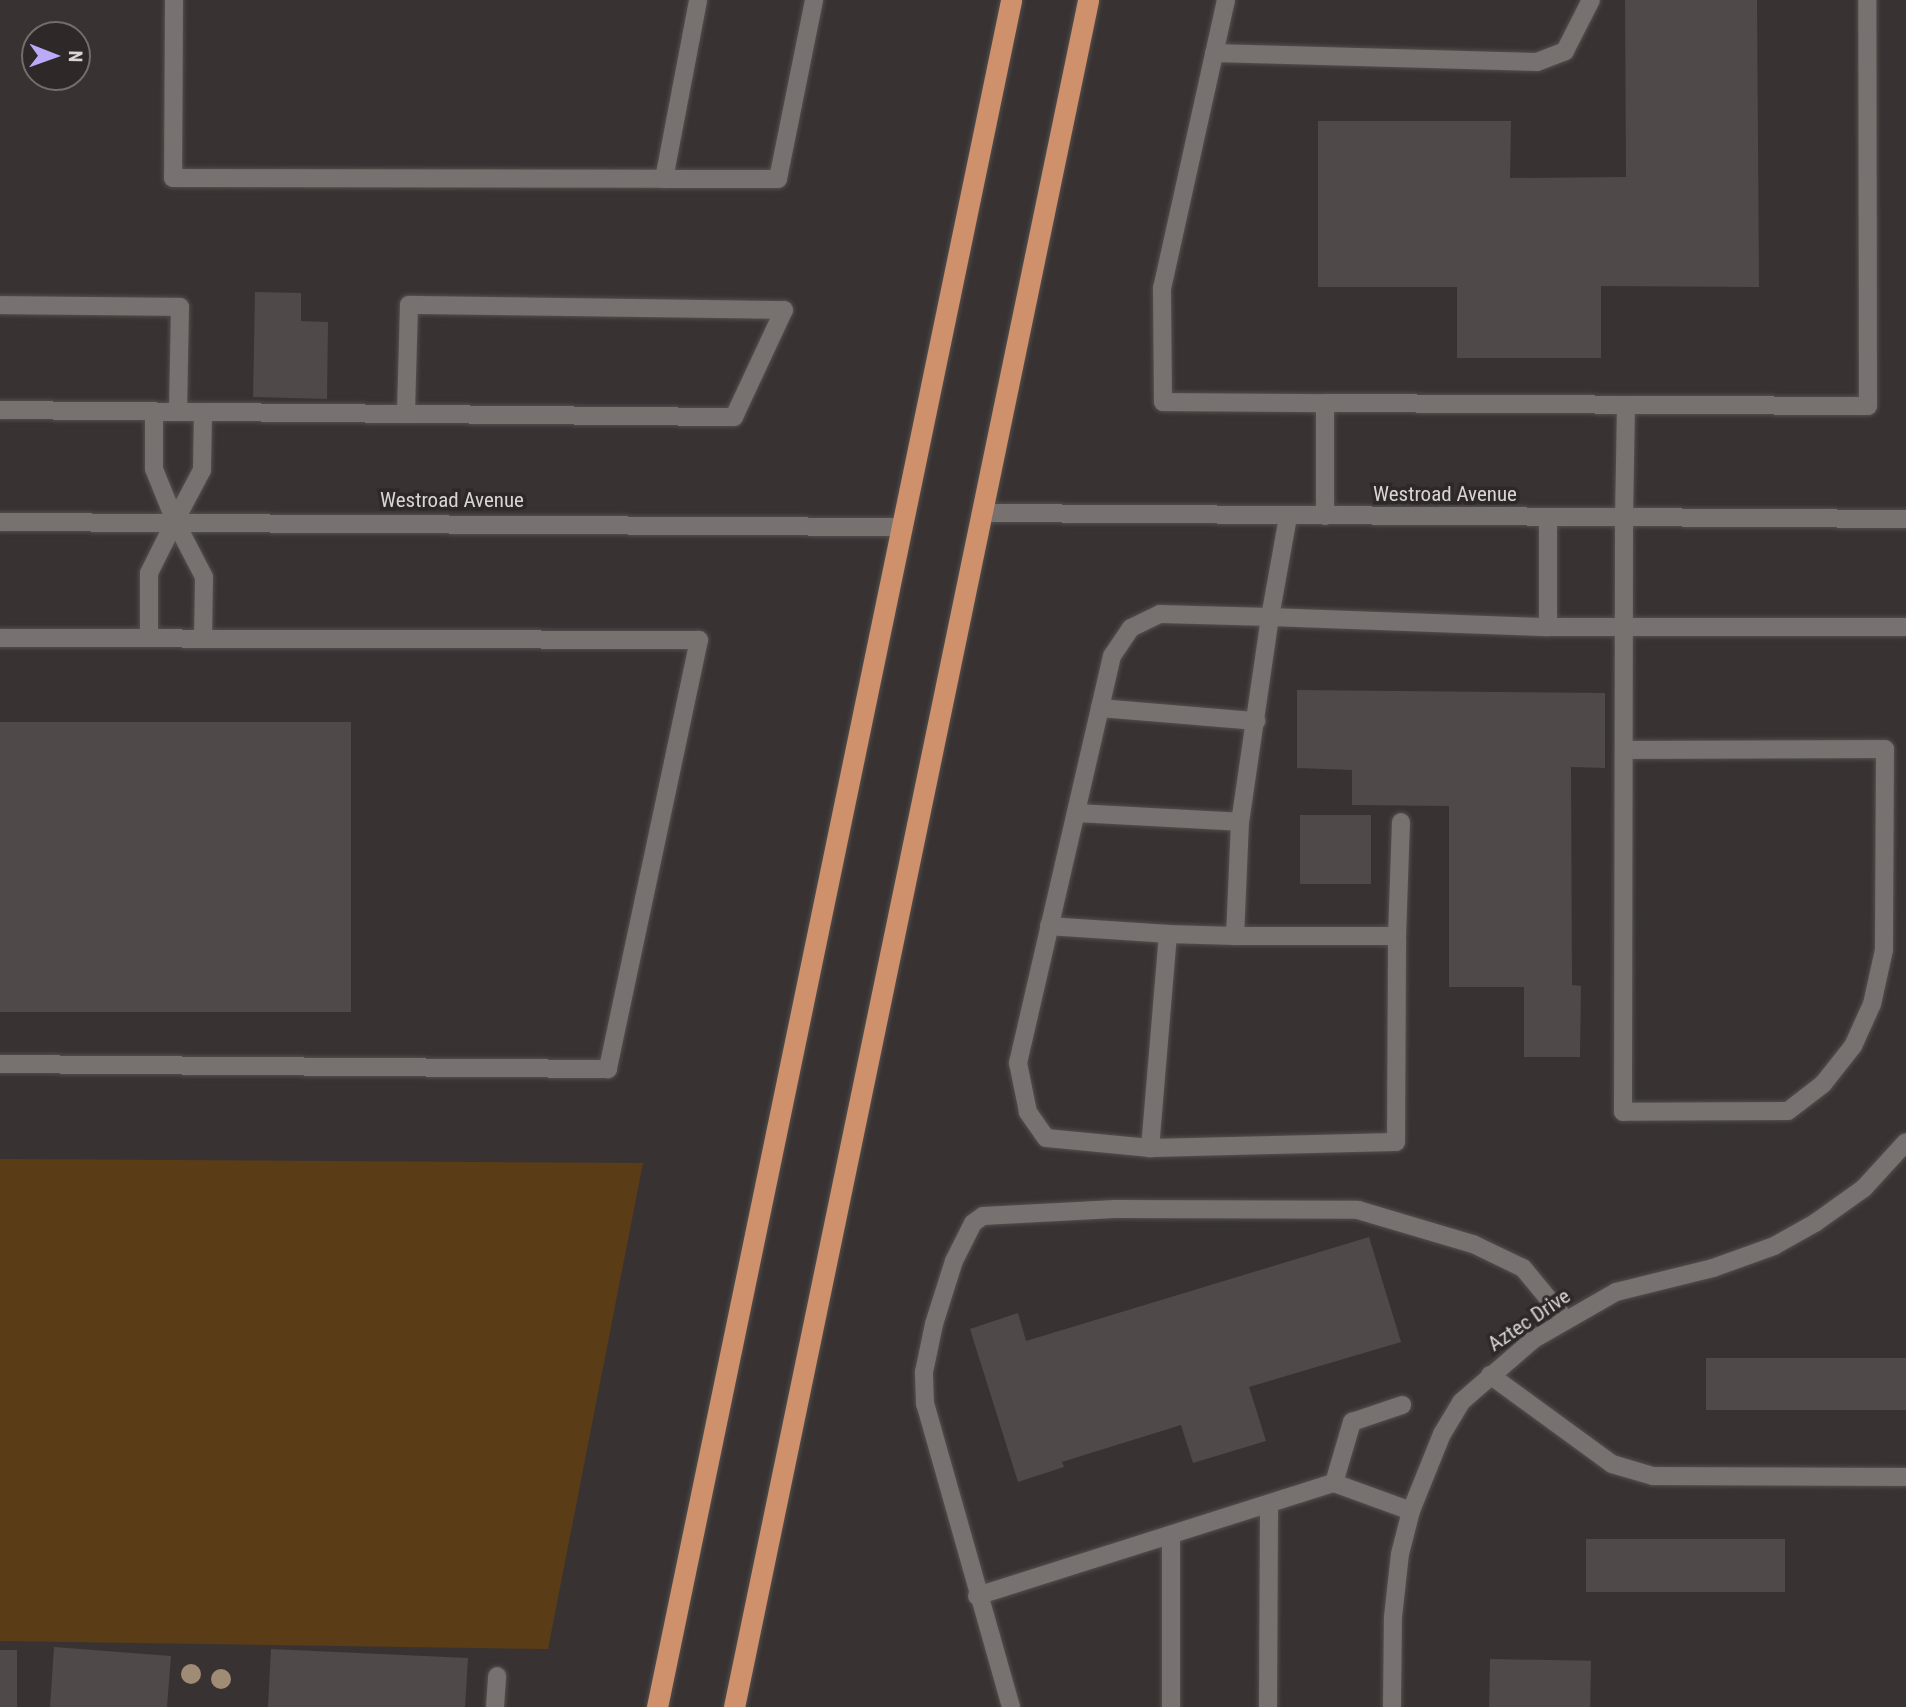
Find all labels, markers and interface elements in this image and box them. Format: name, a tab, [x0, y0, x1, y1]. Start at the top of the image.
north arrow	[21, 21, 91, 91]
text: N	[64, 50, 87, 62]
street label: Westroad Avenue	[1373, 481, 1517, 507]
street label: Westroad Avenue	[380, 487, 524, 513]
street label: Aztec Drive	[1483, 1283, 1575, 1357]

